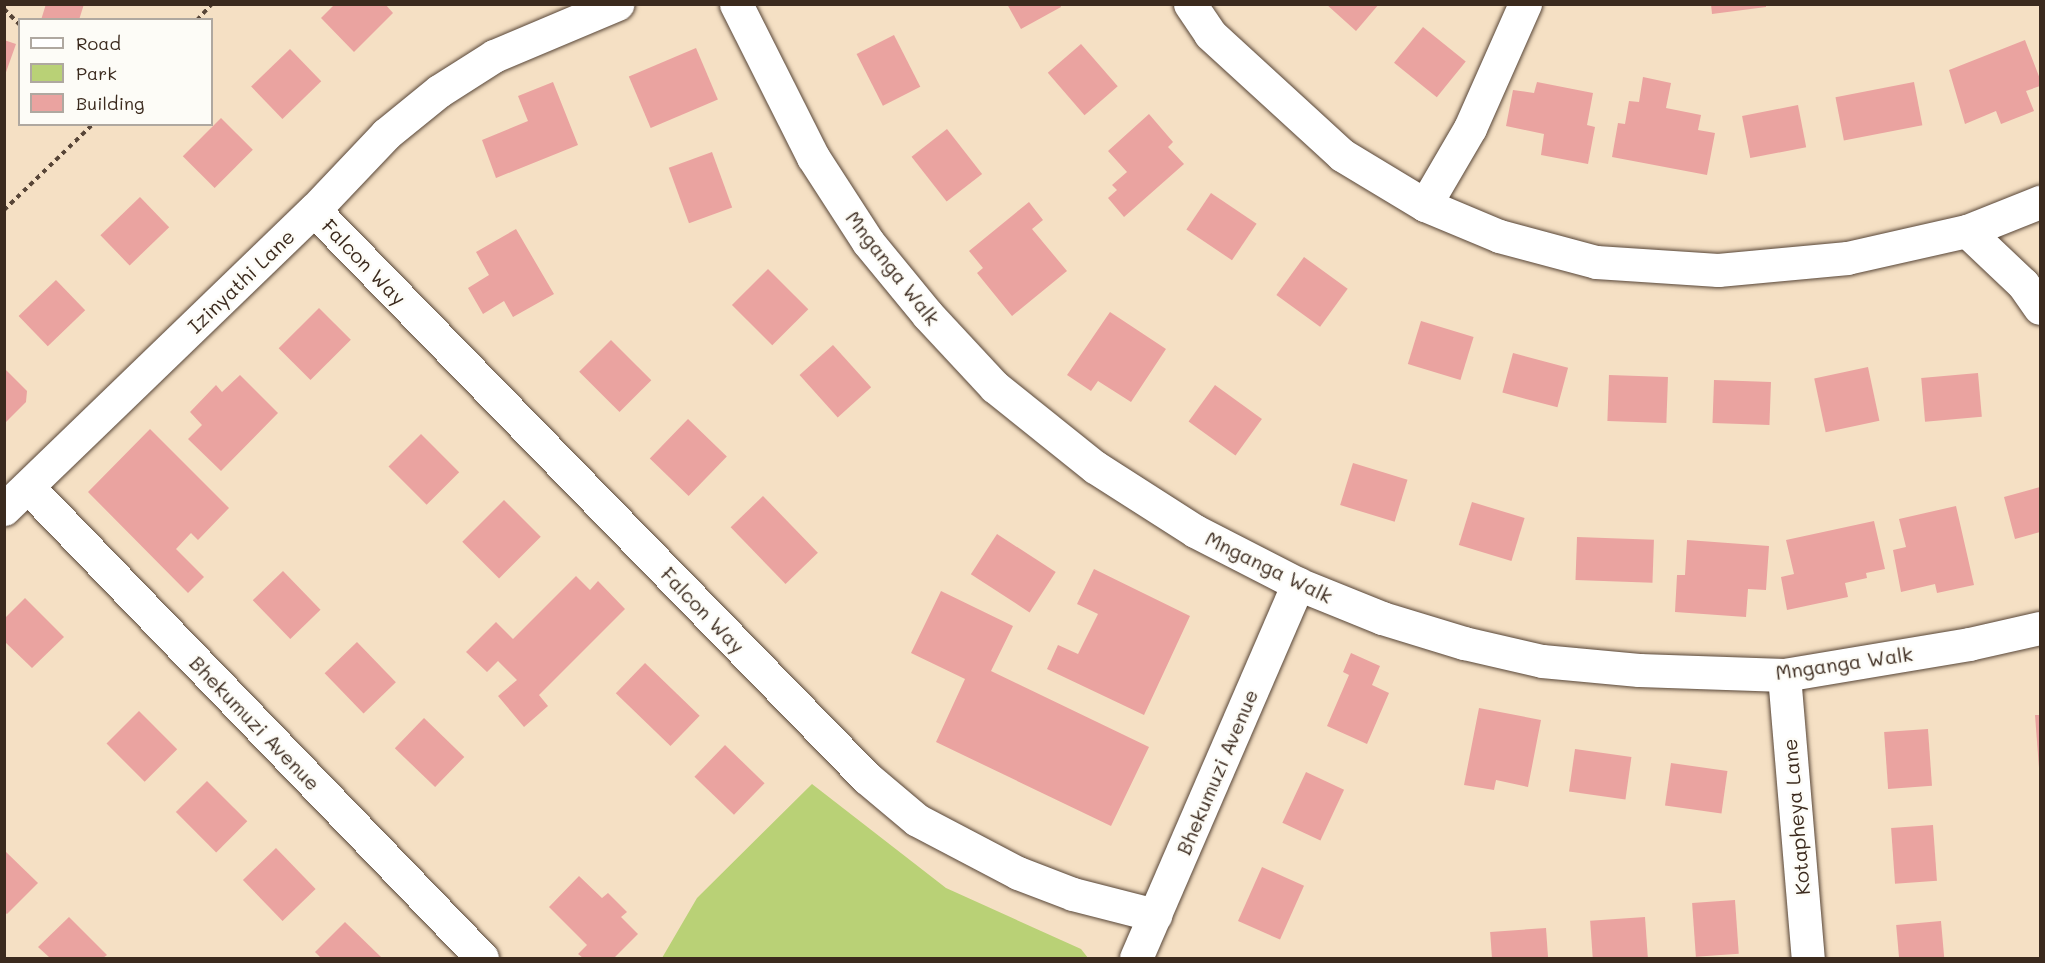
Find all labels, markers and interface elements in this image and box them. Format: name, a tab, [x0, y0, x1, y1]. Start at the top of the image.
legend	[18, 18, 213, 126]
text: Road	[76, 31, 121, 55]
text: Park	[76, 61, 117, 85]
text: Building	[76, 91, 144, 115]
street label: Mnganga Walk	[841, 206, 945, 330]
street label: Falcon Way	[317, 214, 411, 310]
street label: Izinyathi Lane	[183, 224, 299, 338]
street label: Mnganga Walk	[1202, 526, 1336, 608]
street label: Falcon Way	[656, 562, 750, 658]
street label: Mnganga Walk	[1774, 641, 1914, 685]
street label: Bhekumuzi Avenue	[185, 651, 325, 795]
street label: Bhekumuzi Avenue	[1171, 686, 1263, 858]
street label: Kotapheya Lane	[1777, 738, 1815, 896]

